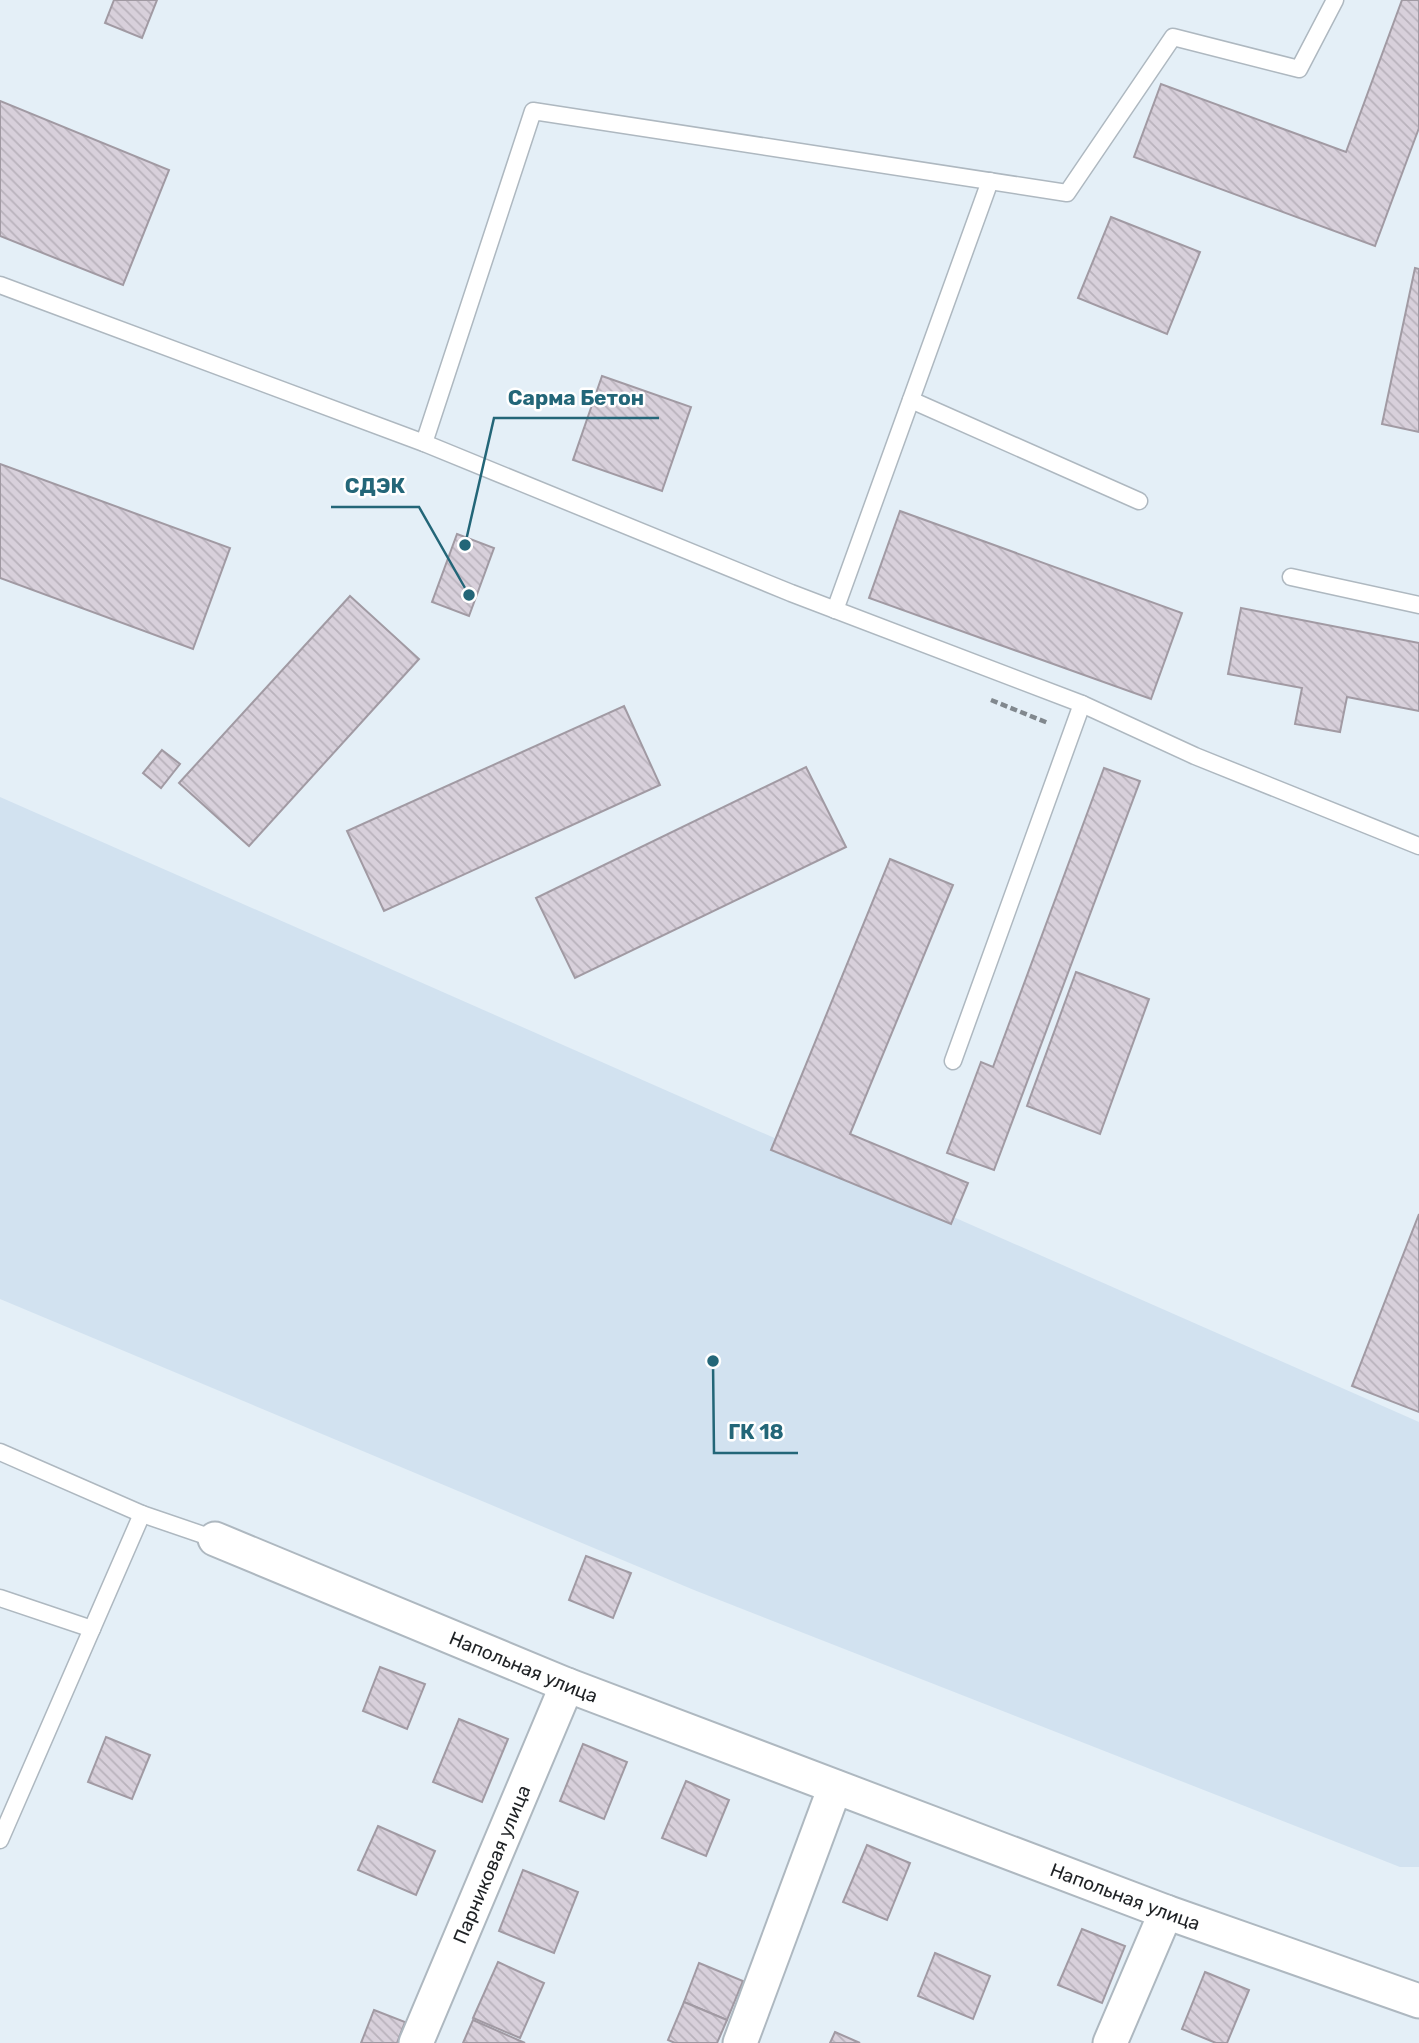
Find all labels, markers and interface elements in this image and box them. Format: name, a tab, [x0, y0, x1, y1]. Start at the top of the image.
callout: Сарма Бетон	[494, 376, 659, 418]
text: Сарма Бетон	[508, 385, 644, 410]
callout: СДЭК	[331, 465, 419, 507]
text: СДЭК	[345, 473, 405, 498]
callout: ГК 18	[714, 1411, 798, 1453]
text: ГК 18	[728, 1419, 784, 1444]
street label: Напольная улица	[446, 1626, 601, 1707]
street label: Парниковая улица	[448, 1781, 535, 1947]
street label: Напольная улица	[1047, 1858, 1203, 1935]

